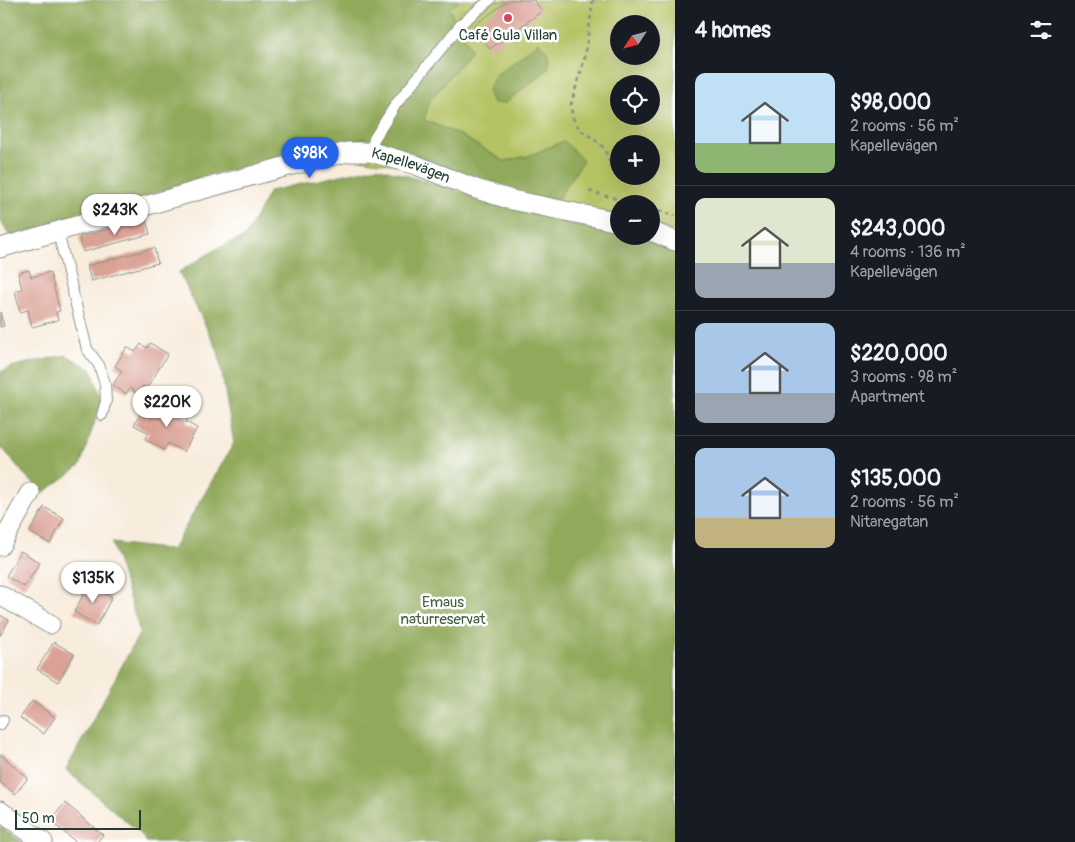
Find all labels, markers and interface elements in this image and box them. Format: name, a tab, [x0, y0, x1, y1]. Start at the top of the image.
marker: Café Gula Villan	[502, 12, 514, 24]
north arrow	[610, 15, 660, 65]
map controls	[610, 15, 660, 245]
icon: filters	[1027, 16, 1055, 44]
text: 4 homes	[695, 17, 771, 44]
place label: Café Gula Villan	[459, 26, 557, 45]
button: locate	[610, 75, 660, 125]
text: $98,000	[850, 89, 931, 116]
icon: home	[735, 93, 795, 153]
text: 2 rooms · 56 m²	[850, 116, 959, 136]
button: +	[610, 135, 660, 185]
pin: $98K	[280, 136, 340, 179]
text: Kapellevägen	[850, 136, 938, 156]
text: $98K	[293, 143, 327, 163]
street label: Kapellevägen	[369, 144, 453, 188]
pin: $243K	[80, 194, 150, 236]
button: −	[610, 195, 660, 245]
text: $243K	[92, 200, 138, 220]
text: $243,000	[850, 215, 945, 242]
icon: home	[735, 218, 795, 278]
text: 4 rooms · 136 m²	[850, 242, 966, 262]
text: Kapellevägen	[850, 262, 938, 282]
text: $220,000	[850, 340, 948, 367]
icon: home	[735, 343, 795, 403]
text: 3 rooms · 98 m²	[850, 367, 957, 387]
pin: $220K	[132, 386, 202, 428]
text: Apartment	[850, 387, 925, 407]
text: $220K	[143, 392, 191, 412]
text: $135,000	[850, 465, 941, 492]
icon: home	[735, 468, 795, 528]
text: 2 rooms · 56 m²	[850, 492, 959, 512]
text: Nitaregatan	[850, 512, 928, 532]
pin: $135K	[58, 562, 128, 604]
text: $135K	[72, 568, 114, 588]
park label: Emaus naturreservat	[400, 593, 487, 629]
scale bar	[15, 807, 141, 830]
text: 50 m	[22, 810, 55, 827]

